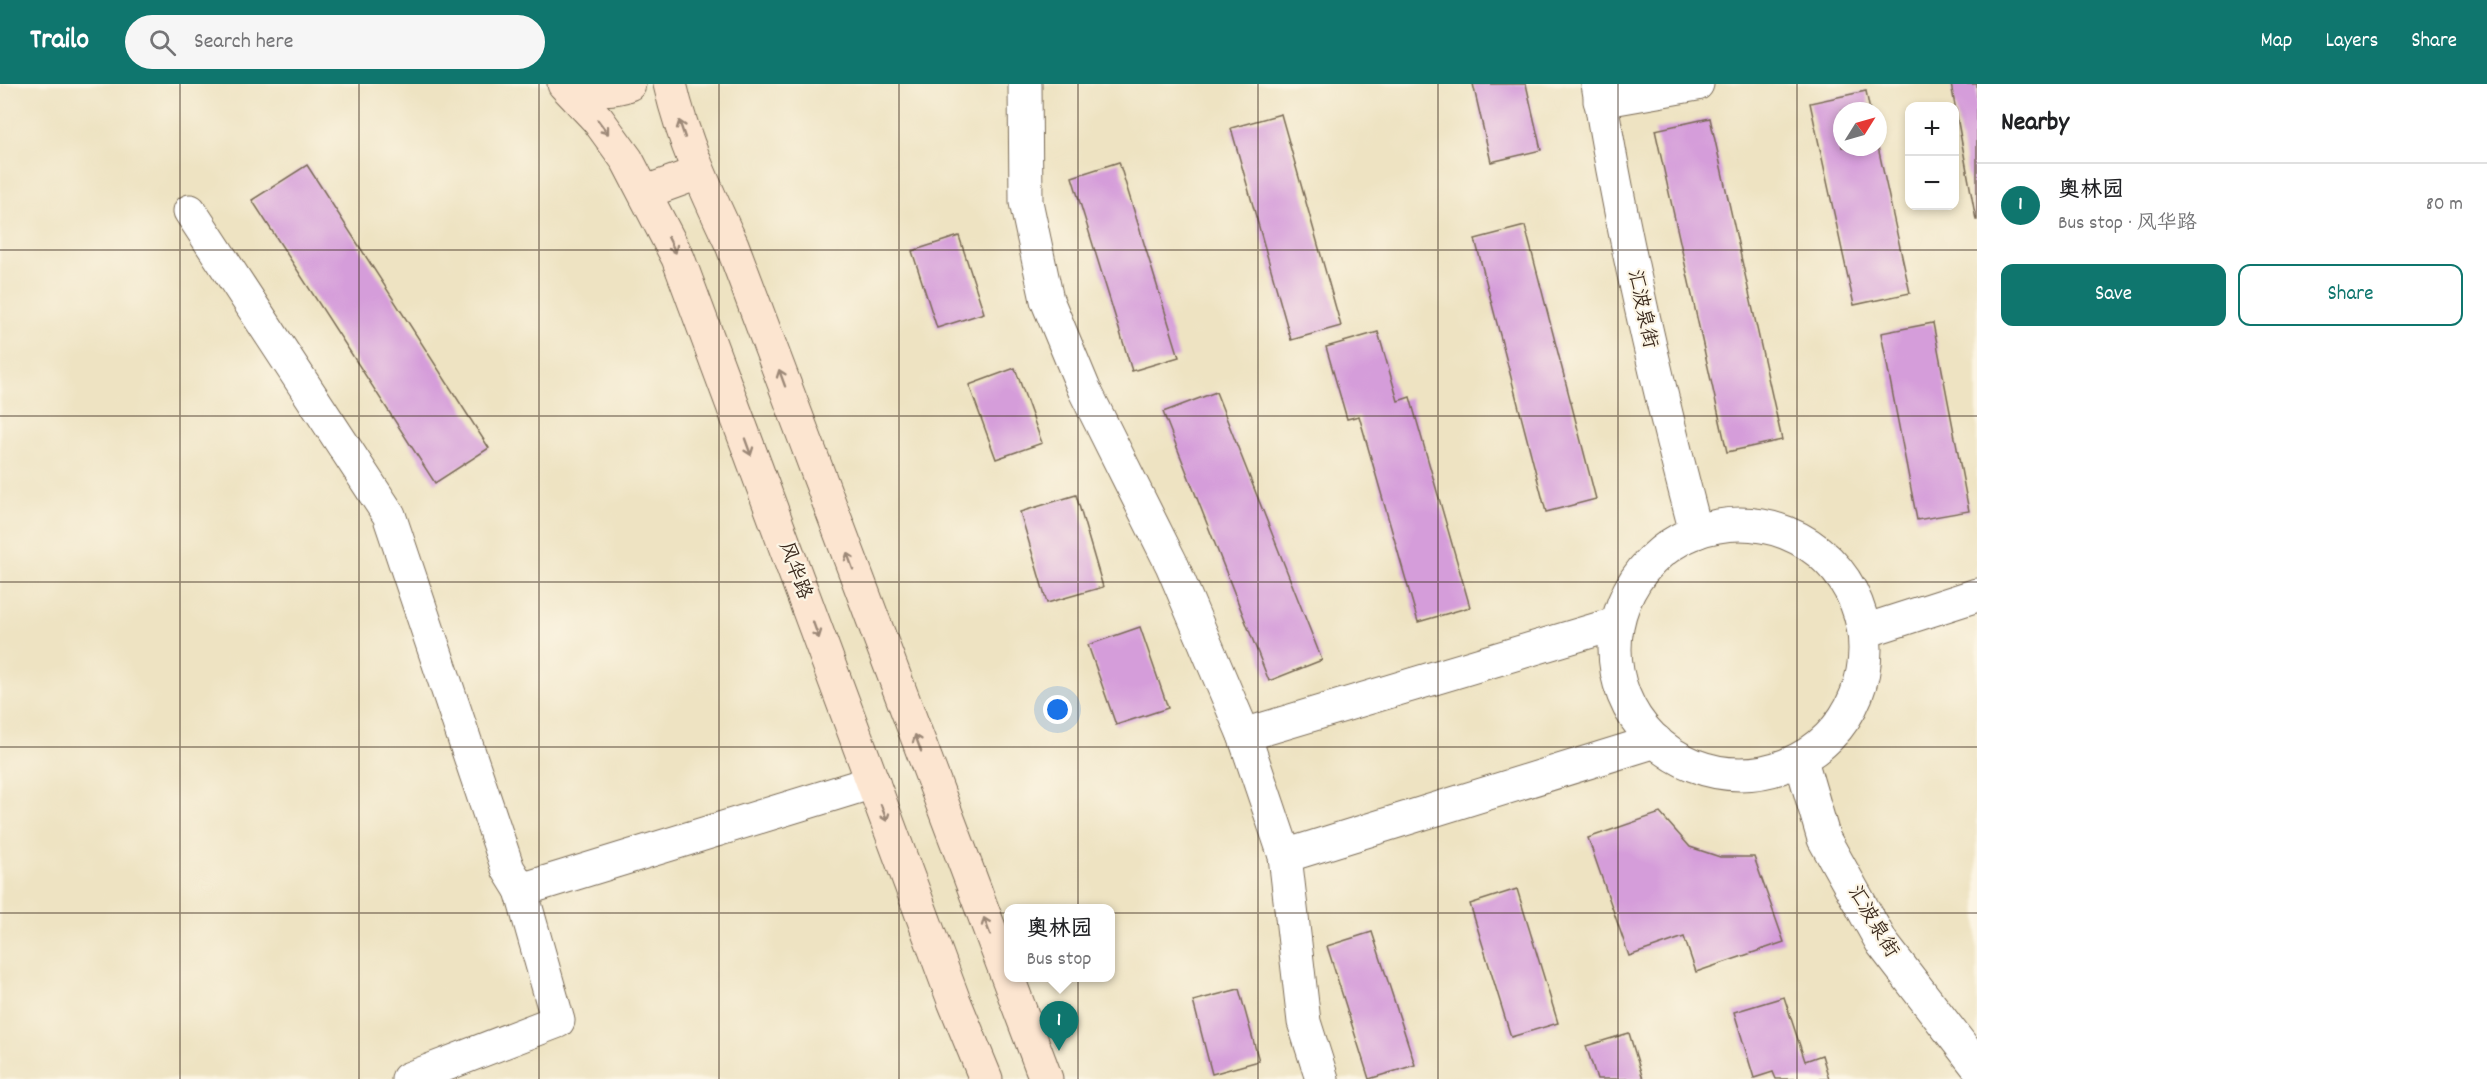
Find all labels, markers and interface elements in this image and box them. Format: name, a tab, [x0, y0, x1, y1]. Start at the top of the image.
search box	[125, 15, 545, 69]
text: Trailo	[30, 22, 89, 62]
icon: search	[146, 26, 179, 59]
text: Search here	[194, 27, 293, 58]
text: Map	[2261, 27, 2292, 57]
text: Layers	[2325, 27, 2378, 57]
text: Share	[2411, 27, 2457, 57]
north arrow	[1833, 102, 1887, 156]
map controls	[1905, 102, 1959, 210]
button: +	[1905, 102, 1959, 156]
text: Nearby	[2001, 105, 2069, 142]
one-way arrow	[597, 119, 609, 135]
one-way arrow	[676, 120, 687, 139]
button: −	[1905, 156, 1959, 210]
text: 奥林园	[2058, 176, 2124, 207]
text: 1	[2018, 191, 2023, 219]
text: 80 m	[2426, 191, 2463, 219]
text: Bus stop · 风华路	[2058, 210, 2197, 238]
one-way arrow	[666, 236, 678, 253]
button: Save	[2001, 264, 2226, 326]
button: Share	[2238, 264, 2463, 326]
street label: 汇波泉街	[1619, 267, 1663, 351]
one-way arrow	[775, 369, 786, 388]
one-way arrow	[744, 437, 755, 456]
street label: 风华路	[771, 538, 818, 605]
one-way arrow	[844, 552, 855, 571]
one-way arrow	[812, 620, 823, 639]
your location	[1043, 695, 1072, 724]
one-way arrow	[912, 735, 923, 753]
one-way arrow	[879, 803, 890, 821]
street label: 汇波泉街	[1839, 881, 1905, 963]
popup	[1004, 904, 1115, 982]
text: 奥林园	[1026, 915, 1093, 946]
one-way arrow	[980, 917, 991, 936]
text: Bus stop	[1026, 946, 1092, 974]
pin: 1	[1040, 1002, 1078, 1051]

